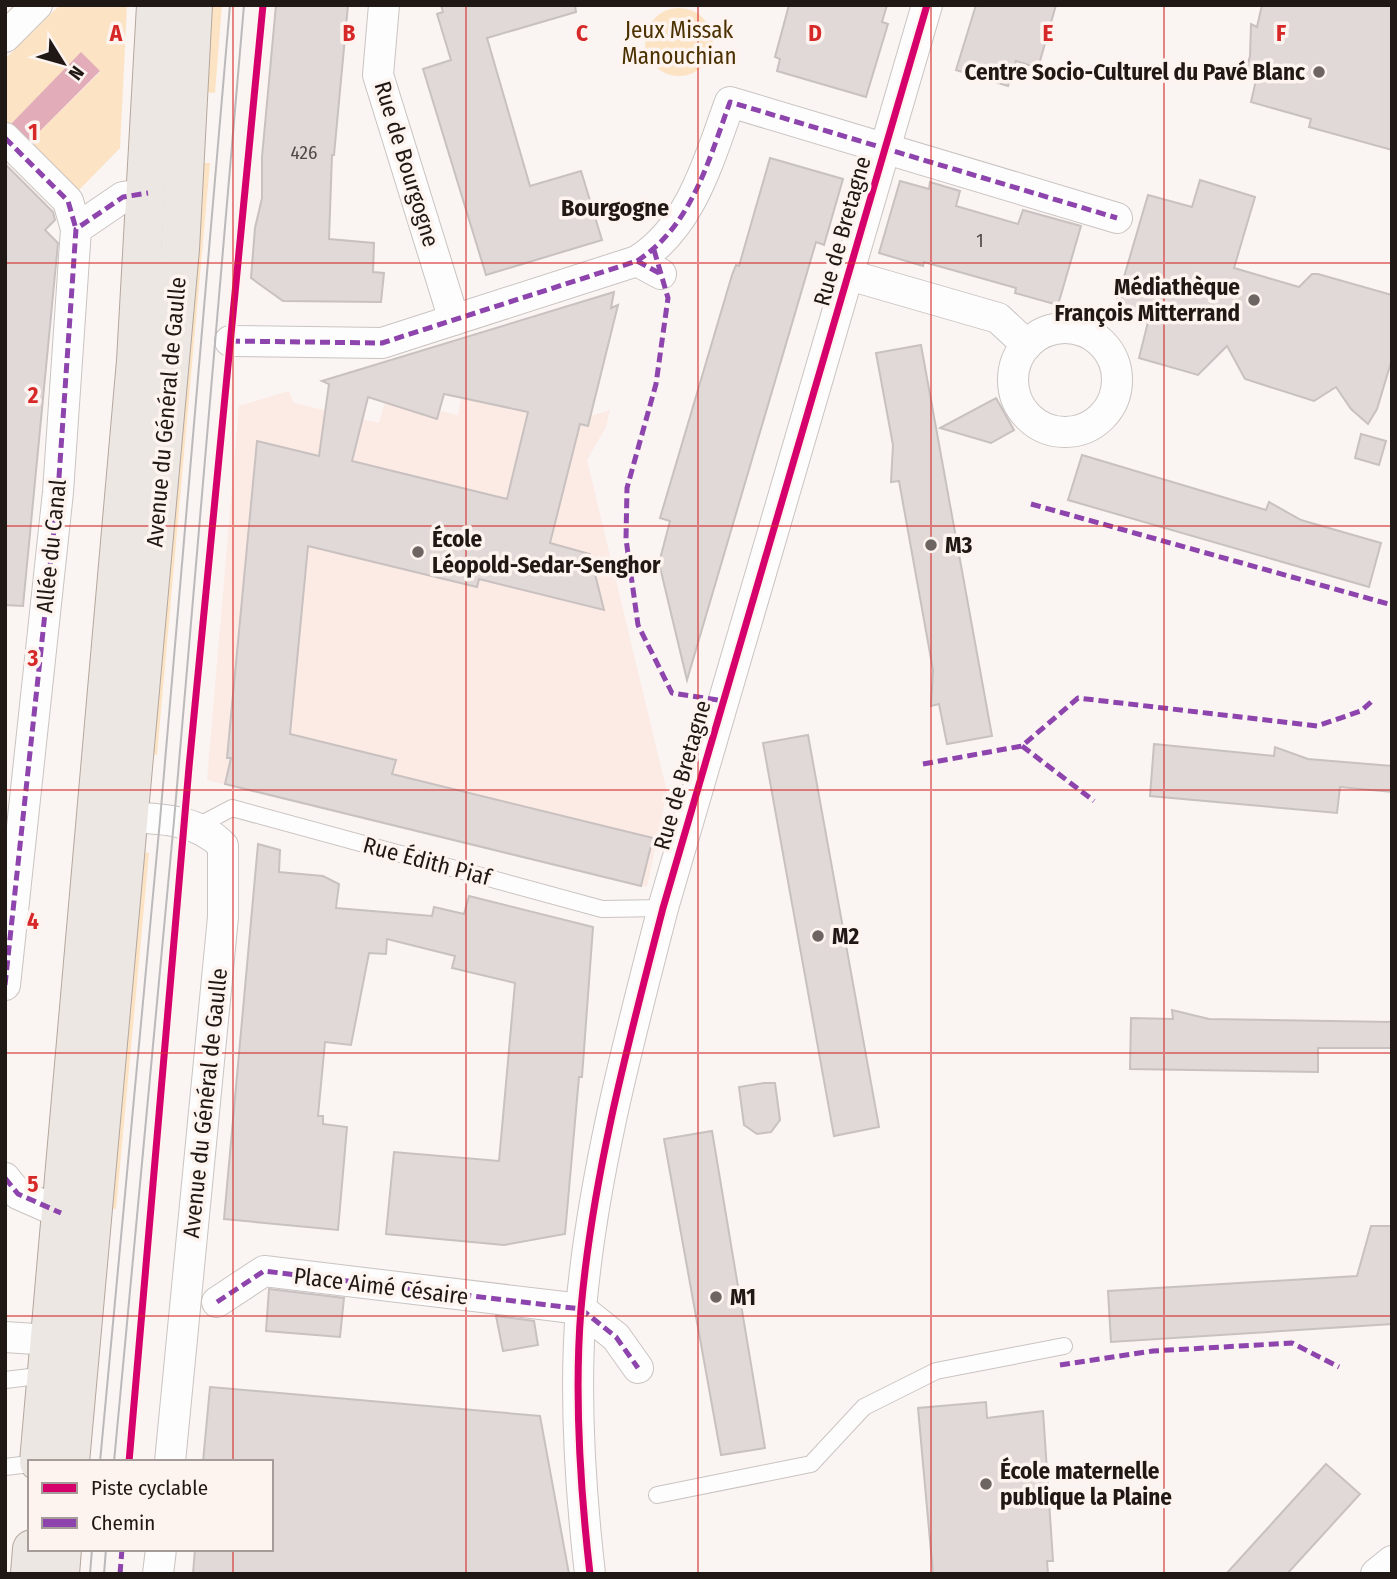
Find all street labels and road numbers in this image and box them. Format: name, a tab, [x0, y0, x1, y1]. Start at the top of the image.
street label: Rue de Bourgogne	[369, 78, 445, 250]
street label: Rue de Bretagne	[807, 153, 877, 309]
street label: Avenue du Général de Gaulle	[140, 276, 192, 548]
street label: Allée du Canal	[30, 478, 72, 614]
street label: Rue de Bretagne	[647, 697, 717, 853]
street label: Rue Édith Piaf	[360, 830, 496, 892]
street label: Avenue du Général de Gaulle	[177, 967, 233, 1239]
street label: Place Aimé Césaire	[292, 1261, 470, 1311]

